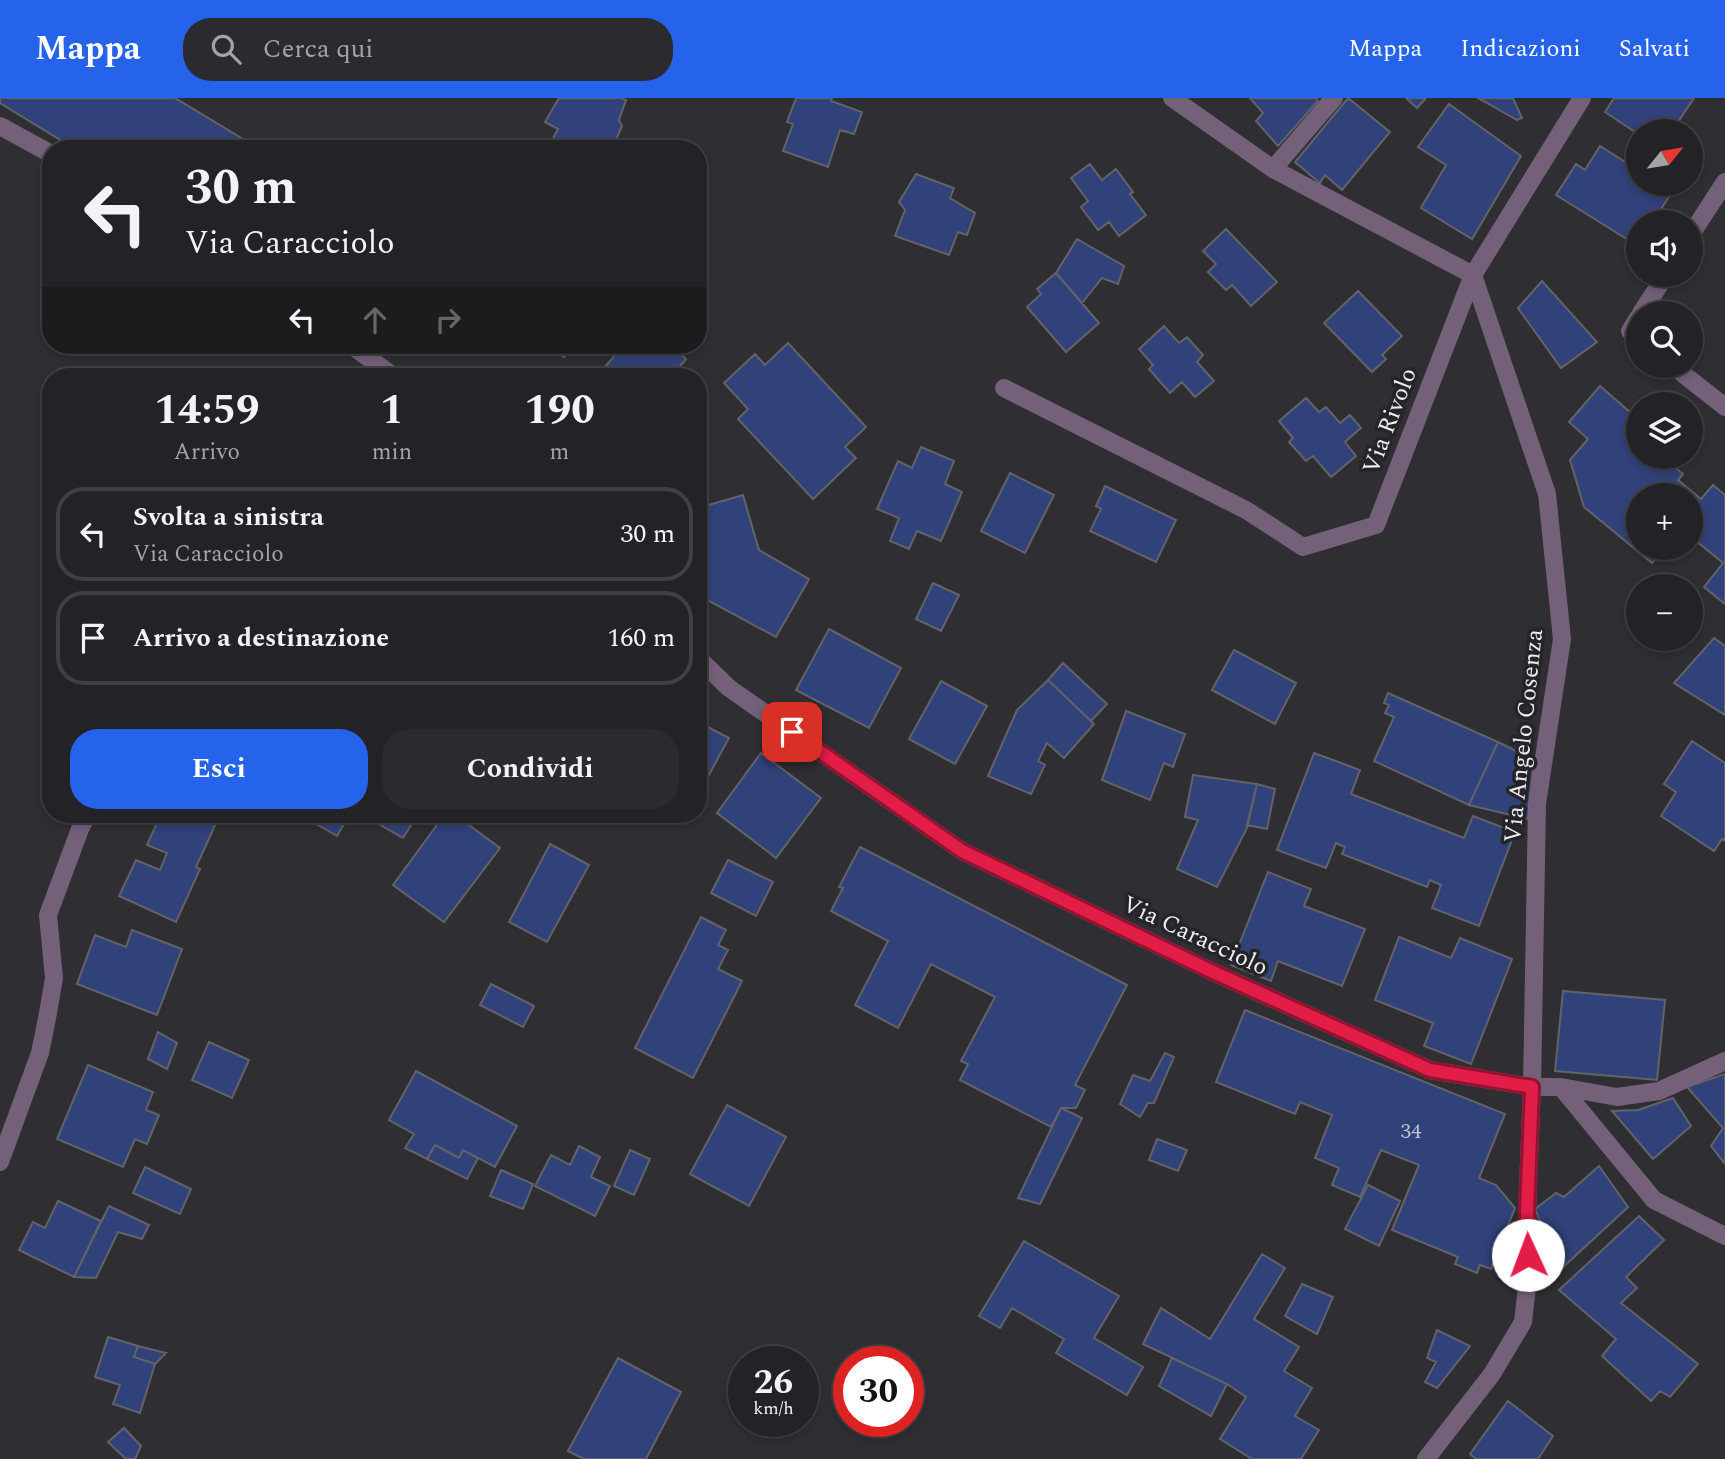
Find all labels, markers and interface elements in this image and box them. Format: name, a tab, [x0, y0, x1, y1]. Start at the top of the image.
search box	[183, 18, 673, 81]
text: Mappa	[35, 24, 141, 74]
text: Cerca qui	[263, 29, 373, 69]
icon: search	[207, 30, 245, 68]
text: Mappa	[1348, 31, 1422, 67]
text: Indicazioni	[1460, 31, 1581, 67]
text: Salvati	[1619, 31, 1690, 67]
north arrow	[1626, 119, 1703, 196]
map controls	[1626, 119, 1703, 651]
text: 30 m	[185, 151, 296, 226]
icon: left	[70, 168, 161, 259]
button: sound	[1626, 210, 1703, 287]
text: Via Caracciolo	[185, 219, 395, 268]
icon: left	[283, 301, 321, 339]
icon: ahead	[356, 301, 394, 339]
icon: right	[429, 301, 467, 339]
button: search	[1626, 301, 1703, 378]
street label: Via Rivolo	[1353, 363, 1427, 479]
text: 14:59	[154, 379, 260, 442]
text: 1	[380, 379, 404, 442]
text: 190	[524, 379, 595, 442]
button: layers	[1626, 392, 1703, 469]
text: Arrivo	[174, 435, 240, 470]
text: min	[372, 435, 412, 470]
text: m	[550, 435, 569, 470]
button: +	[1626, 483, 1703, 560]
text: Svolta a sinistra	[133, 497, 324, 537]
text: 30 m	[620, 514, 675, 554]
icon: left	[74, 515, 112, 553]
text: Via Caracciolo	[133, 537, 284, 572]
button: −	[1626, 574, 1703, 651]
text: Arrivo a destinazione	[133, 618, 389, 658]
text: 160 m	[607, 618, 675, 658]
icon: arrive	[74, 619, 112, 657]
street label: Via Angelo Cosenza	[1495, 627, 1553, 845]
pin	[762, 702, 822, 762]
icon: arrive	[773, 713, 811, 751]
button: Esci	[70, 729, 368, 809]
button: Condividi	[382, 729, 679, 809]
street label: Via Caracciolo	[1116, 886, 1274, 986]
house number: 34	[1401, 1116, 1422, 1148]
position arrow	[1491, 1218, 1565, 1292]
speed limit sign: 30	[833, 1346, 924, 1437]
text: 26	[754, 1356, 793, 1409]
text: km/h	[753, 1395, 794, 1422]

